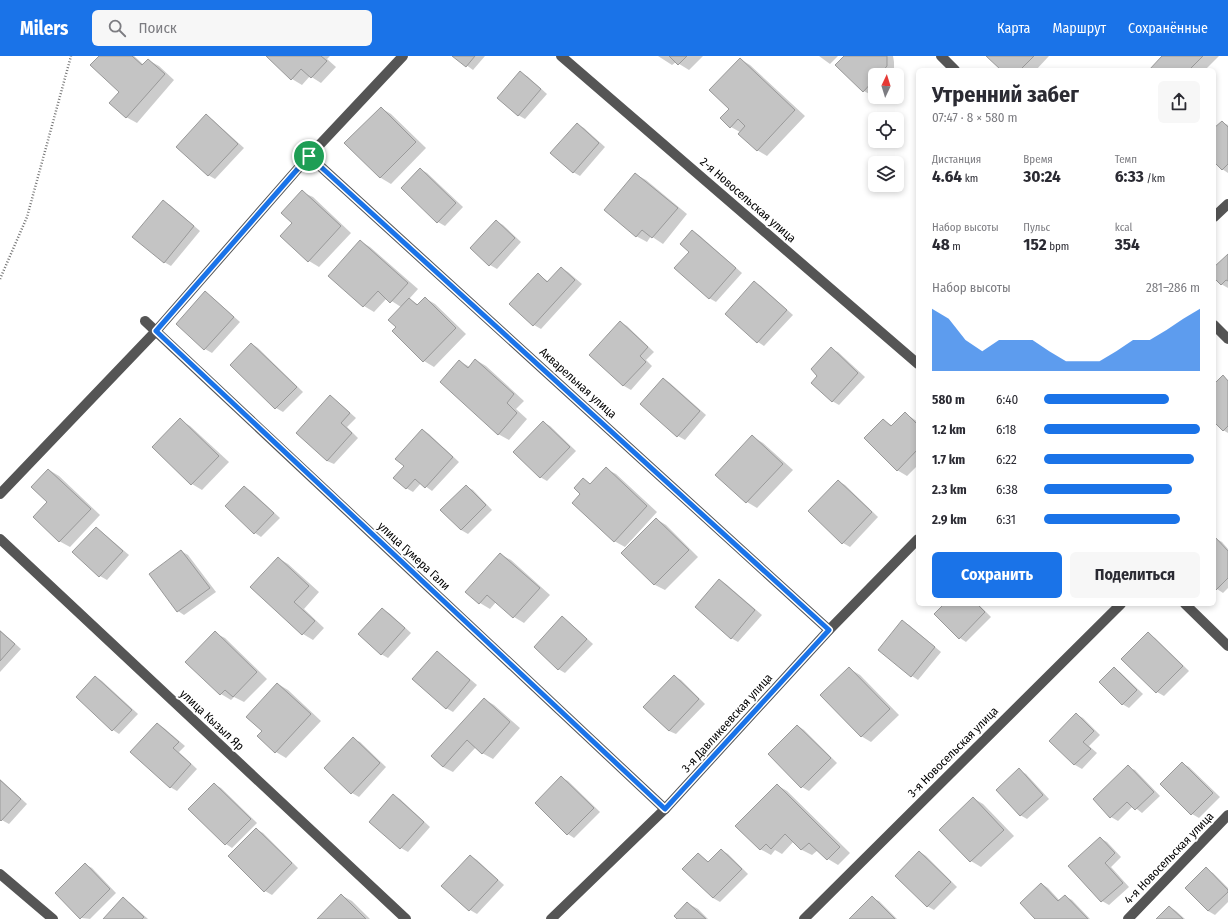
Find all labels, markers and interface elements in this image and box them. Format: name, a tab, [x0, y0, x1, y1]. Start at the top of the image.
search box	[92, 10, 372, 46]
text: Milers	[20, 17, 68, 40]
icon: search	[106, 17, 128, 39]
text: Поиск	[138, 19, 177, 37]
text: Карта	[997, 20, 1030, 37]
text: Маршрут	[1052, 20, 1106, 37]
text: Сохранённые	[1128, 20, 1208, 37]
north arrow	[868, 68, 904, 104]
map controls	[868, 68, 904, 192]
text: Утренний забег	[932, 81, 1079, 108]
button: share	[1158, 81, 1200, 123]
text: 07:47 · 8 × 580 m	[932, 110, 1017, 125]
button: locate	[868, 112, 904, 148]
pin	[292, 139, 326, 173]
icon: arrive	[298, 145, 320, 167]
text: Дистанция	[932, 153, 981, 166]
text: Время	[1023, 153, 1053, 166]
text: Темп	[1115, 153, 1137, 166]
street label: 2-я Новосельская улица	[697, 155, 799, 245]
button: layers	[868, 156, 904, 192]
text: 4.64	[932, 166, 962, 187]
text: 30:24	[1023, 166, 1061, 187]
text: 6:33	[1115, 166, 1144, 187]
text: km	[962, 172, 978, 185]
text: /km	[1144, 172, 1165, 185]
text: Набор высоты	[932, 221, 999, 234]
text: Пульс	[1023, 221, 1050, 234]
text: kcal	[1115, 221, 1132, 234]
text: 48	[932, 234, 950, 255]
text: 152	[1023, 234, 1047, 255]
text: 354	[1115, 234, 1140, 255]
text: m	[950, 240, 961, 253]
text: bpm	[1047, 240, 1069, 253]
text: Набор высоты	[932, 280, 1011, 295]
text: 281–286 m	[1146, 280, 1200, 295]
street label: Акварельная улица	[537, 345, 619, 421]
text: 580 m	[932, 392, 965, 407]
text: 6:40	[996, 392, 1018, 407]
text: 1.2 km	[932, 422, 966, 437]
text: 6:18	[996, 422, 1016, 437]
text: 1.7 km	[932, 452, 965, 467]
text: 6:22	[996, 452, 1017, 467]
text: 2.3 km	[932, 482, 967, 497]
text: 6:38	[996, 482, 1018, 497]
text: 2.9 km	[932, 512, 967, 527]
text: 6:31	[996, 512, 1016, 527]
street label: улица Гумера Гали	[375, 519, 453, 593]
button: Сохранить	[932, 552, 1062, 598]
button: Поделиться	[1070, 552, 1200, 598]
street label: 3-я Давликеевская улица	[679, 671, 775, 775]
street label: улица Кызыл Яр	[177, 687, 247, 753]
street label: 3-я Новосельская улица	[905, 704, 1001, 800]
street label: 4-я Новосельская улица	[1121, 809, 1217, 907]

